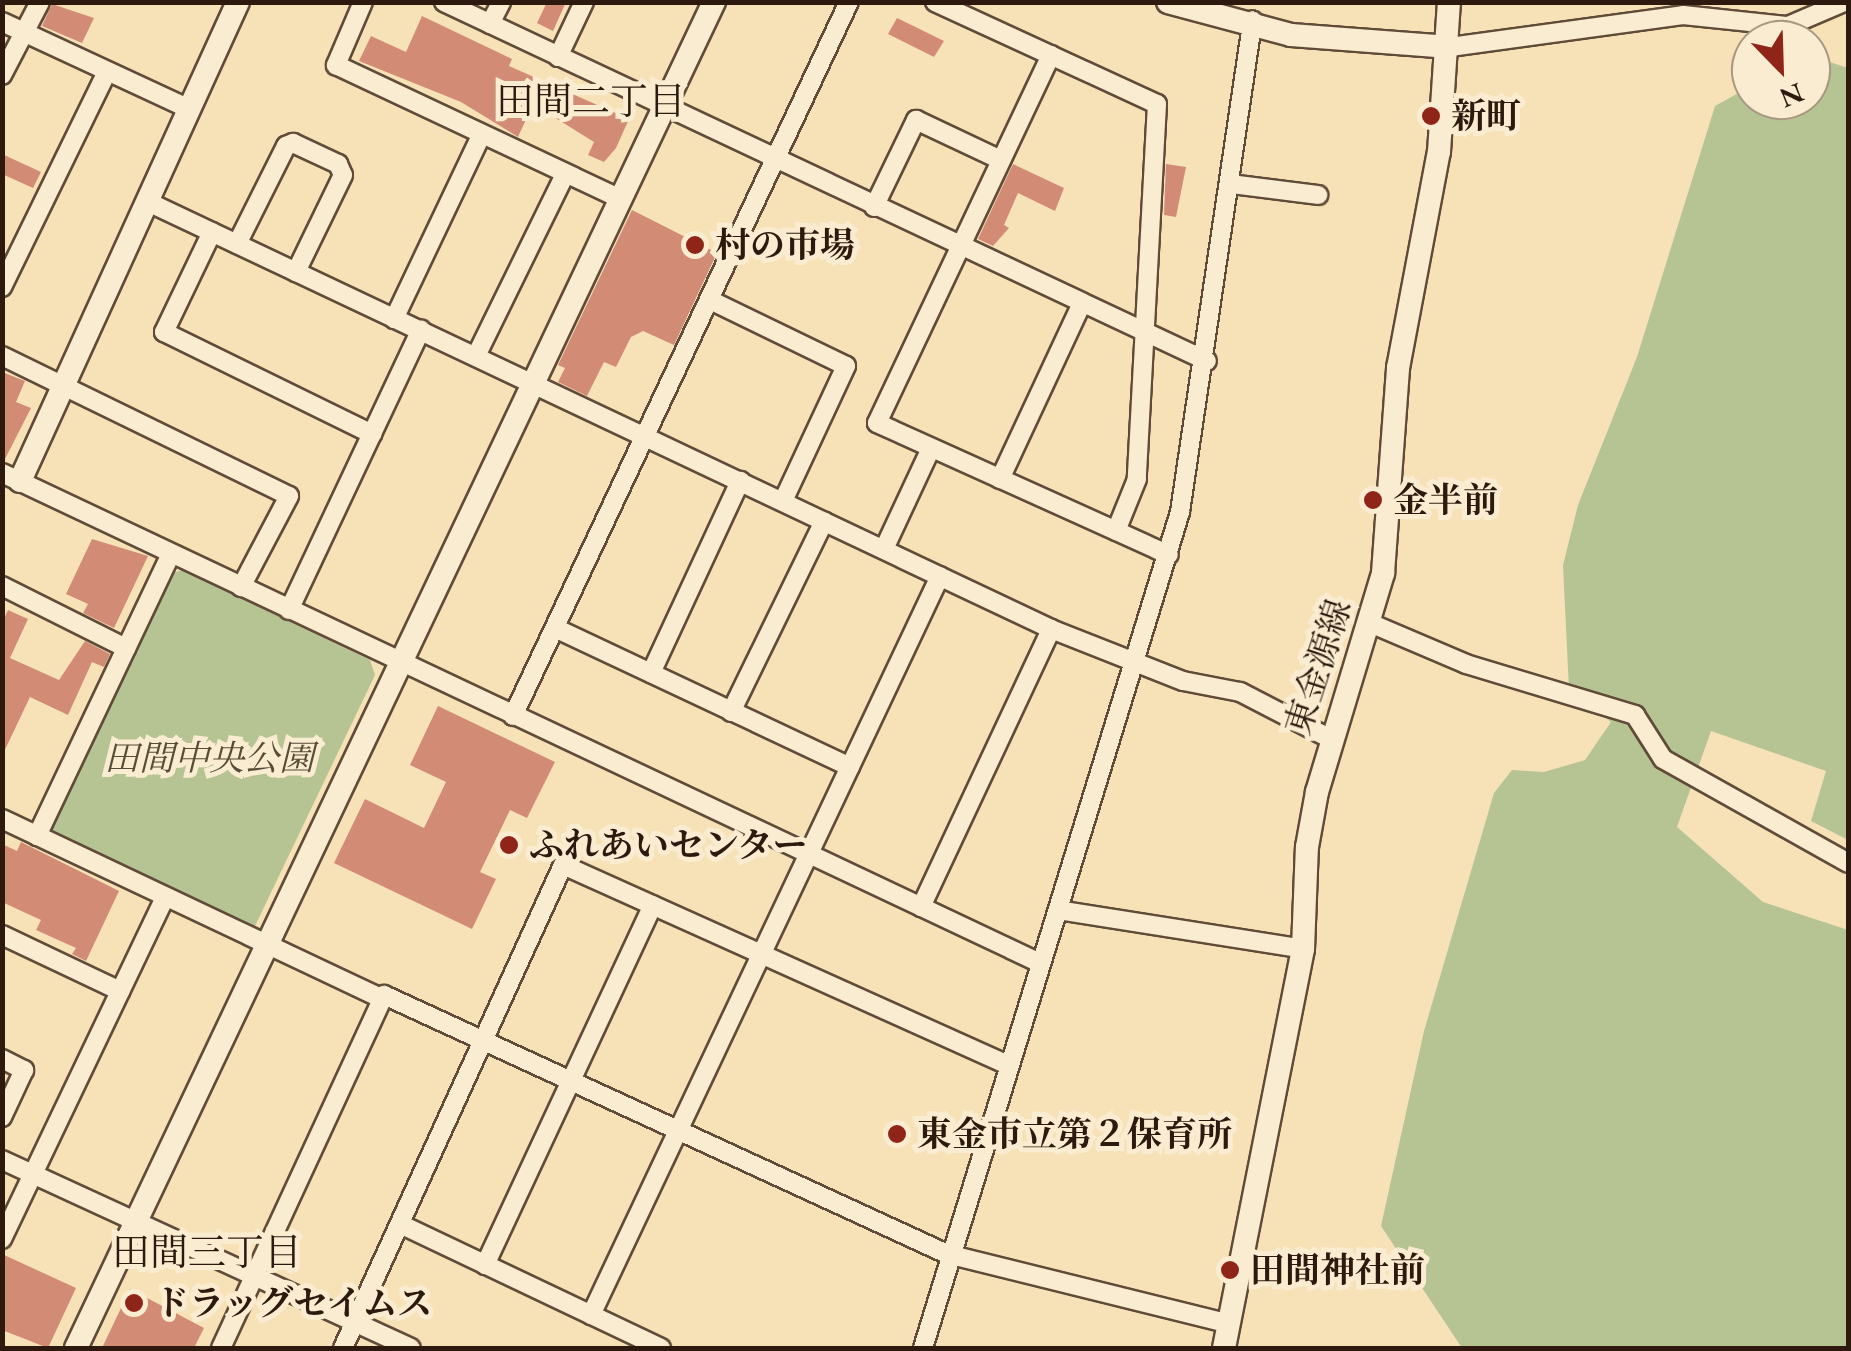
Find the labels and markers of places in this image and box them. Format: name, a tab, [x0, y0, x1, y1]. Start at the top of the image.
place label: 新町	[1451, 95, 1521, 137]
marker: 新町	[1420, 105, 1442, 127]
place label: 村の市場	[715, 224, 855, 266]
marker: 村の市場	[684, 234, 706, 256]
place label: 金半前	[1393, 479, 1498, 521]
marker: 金半前	[1362, 489, 1384, 511]
place label: ふれあいセンター	[529, 824, 809, 866]
marker: ふれあいセンター	[498, 834, 520, 856]
place label: 東金市立第２保育所	[917, 1113, 1232, 1155]
marker: 東金市立第２保育所	[886, 1123, 908, 1145]
place label: 田間神社前	[1250, 1249, 1425, 1291]
marker: 田間神社前	[1219, 1259, 1241, 1281]
place label: ドラッグセイムス	[154, 1282, 434, 1324]
marker: ドラッグセイムス	[123, 1292, 145, 1314]

